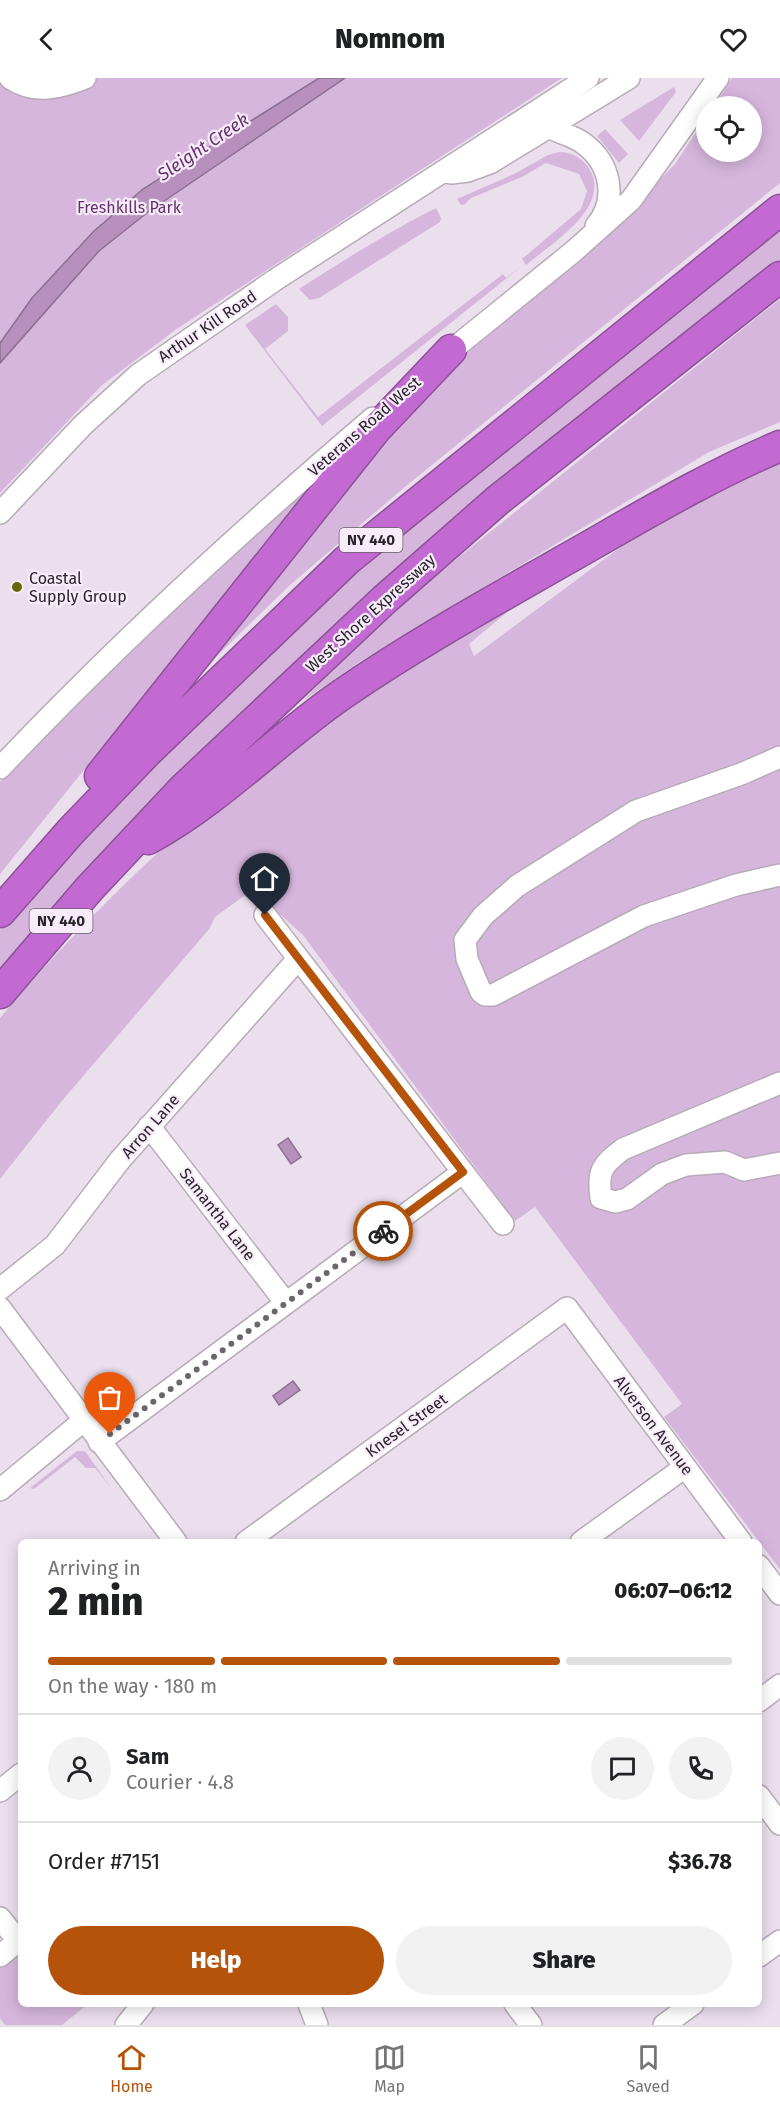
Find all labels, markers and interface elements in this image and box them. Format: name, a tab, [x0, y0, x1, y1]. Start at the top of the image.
icon: back	[30, 23, 63, 56]
text: Nomnom	[335, 23, 445, 55]
icon: heart	[717, 23, 750, 56]
map controls	[696, 96, 762, 162]
button: locate	[696, 96, 762, 162]
water label: Sleight Creek	[152, 108, 253, 186]
park label: Freshkills Park	[77, 198, 182, 217]
street label: Arthur Kill Road	[154, 286, 260, 366]
street label: Veterans Road West	[304, 372, 425, 480]
road number: NY 440	[340, 528, 403, 552]
street label: West Shore Expressway	[302, 550, 439, 677]
place label: Coastal Supply Group	[29, 569, 127, 606]
marker: Coastal Supply Group	[10, 580, 24, 594]
pin	[239, 853, 290, 915]
icon: home	[248, 862, 281, 895]
road number: NY 440	[29, 909, 92, 933]
street label: Arron Lane	[117, 1090, 183, 1162]
street label: Samantha Lane	[176, 1164, 260, 1264]
courier	[353, 1201, 413, 1261]
icon: bike	[367, 1215, 400, 1248]
pin	[84, 1372, 135, 1434]
street label: Alverson Avenue	[610, 1372, 697, 1479]
icon: bag	[93, 1381, 126, 1414]
street label: Knesel Street	[362, 1389, 451, 1461]
text: Arriving in	[48, 1556, 141, 1580]
text: 06:07–06:12	[614, 1577, 732, 1604]
text: 2 min	[48, 1579, 144, 1625]
text: On the way · 180 m	[48, 1674, 217, 1698]
button: person	[48, 1737, 111, 1800]
button: chat	[591, 1737, 654, 1800]
button: phone	[669, 1737, 732, 1800]
text: Sam	[126, 1743, 169, 1770]
text: Courier · 4.8	[126, 1770, 234, 1794]
text: Order #7151	[48, 1848, 160, 1875]
text: $36.78	[668, 1848, 732, 1875]
button: Help	[48, 1926, 384, 1995]
button: Share	[396, 1926, 732, 1995]
tab: Home	[110, 2041, 153, 2096]
tab: Map	[373, 2041, 406, 2096]
tab: Saved	[627, 2041, 670, 2096]

